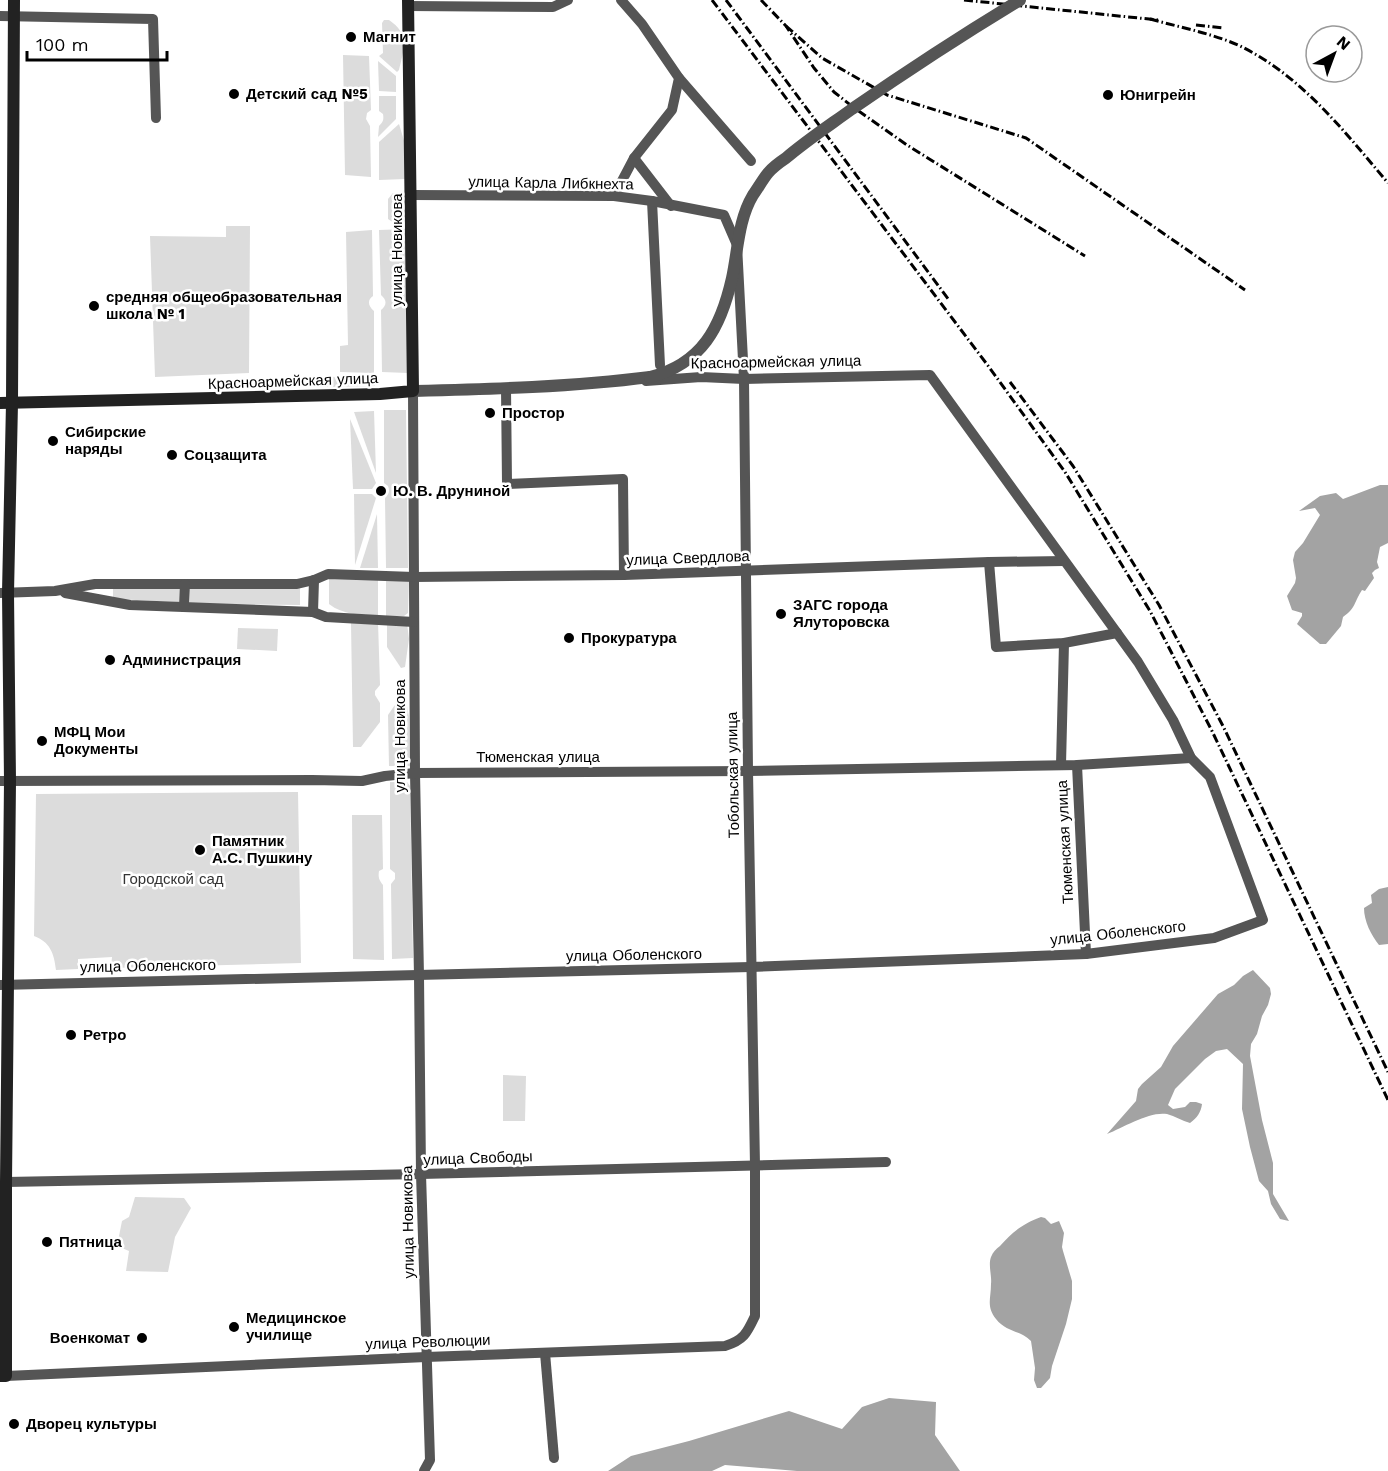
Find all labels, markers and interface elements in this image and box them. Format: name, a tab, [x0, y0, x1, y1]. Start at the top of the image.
scale bar	[27, 24, 166, 62]
north arrow	[1304, 24, 1364, 84]
place label: Магнит	[363, 28, 416, 46]
marker: Магнит	[344, 30, 358, 44]
text: N	[1333, 32, 1354, 54]
text: 100 m	[36, 34, 89, 55]
place label: Детский сад №5	[246, 85, 368, 103]
place label: Юнигрейн	[1120, 86, 1196, 104]
marker: Детский сад №5	[227, 87, 241, 101]
marker: Юнигрейн	[1101, 88, 1115, 102]
street label: улица Карла Либкнехта	[468, 173, 635, 193]
street label: улица Новикова	[388, 193, 406, 307]
place label: средняя общеобразовательная школа № 1	[106, 288, 342, 323]
marker: средняя общеобразовательная школа № 1	[87, 299, 101, 313]
street label: Красноармейская улица	[691, 352, 862, 372]
street label: Красноармейская улица	[207, 369, 379, 393]
place label: Простор	[502, 404, 565, 422]
marker: Простор	[483, 406, 497, 420]
place label: Сибирские наряды	[65, 423, 146, 458]
marker: Сибирские наряды	[46, 434, 60, 448]
place label: Соцзащита	[184, 446, 267, 464]
marker: Соцзащита	[165, 448, 179, 462]
place label: Ю. В. Друниной	[393, 482, 510, 500]
marker: Ю. В. Друниной	[374, 484, 388, 498]
street label: улица Свердлова	[626, 547, 751, 569]
place label: ЗАГС города Ялуторовска	[793, 596, 890, 631]
marker: ЗАГС города Ялуторовска	[774, 607, 788, 621]
place label: Прокуратура	[581, 629, 677, 647]
marker: Прокуратура	[562, 631, 576, 645]
place label: Администрация	[122, 651, 241, 669]
marker: Администрация	[103, 653, 117, 667]
street label: улица Новикова	[391, 679, 409, 793]
street label: Тобольская улица	[723, 711, 743, 839]
place label: МФЦ Мои Документы	[54, 723, 138, 758]
marker: МФЦ Мои Документы	[35, 734, 49, 748]
street label: Тюменская улица	[476, 748, 601, 766]
street label: Тюменская улица	[1053, 779, 1077, 904]
place label: Памятник А.С. Пушкину	[212, 832, 313, 867]
marker: Памятник А.С. Пушкину	[193, 843, 207, 857]
park label: Городской сад	[122, 870, 224, 888]
street label: улица Оболенского	[1049, 917, 1187, 949]
street label: улица Оболенского	[566, 945, 702, 965]
street label: улица Оболенского	[80, 956, 216, 976]
place label: Ретро	[83, 1026, 126, 1044]
marker: Ретро	[64, 1028, 78, 1042]
street label: улица Свободы	[423, 1147, 533, 1169]
street label: улица Новикова	[398, 1165, 418, 1279]
place label: Пятница	[59, 1233, 123, 1251]
marker: Пятница	[40, 1235, 54, 1249]
place label: Медицинское училище	[246, 1309, 346, 1344]
marker: Медицинское училище	[227, 1320, 241, 1334]
place label: Военкомат	[50, 1329, 130, 1347]
marker: Военкомат	[135, 1331, 149, 1345]
street label: улица Революции	[365, 1331, 491, 1353]
place label: Дворец культуры	[26, 1415, 157, 1433]
marker: Дворец культуры	[7, 1417, 21, 1431]

